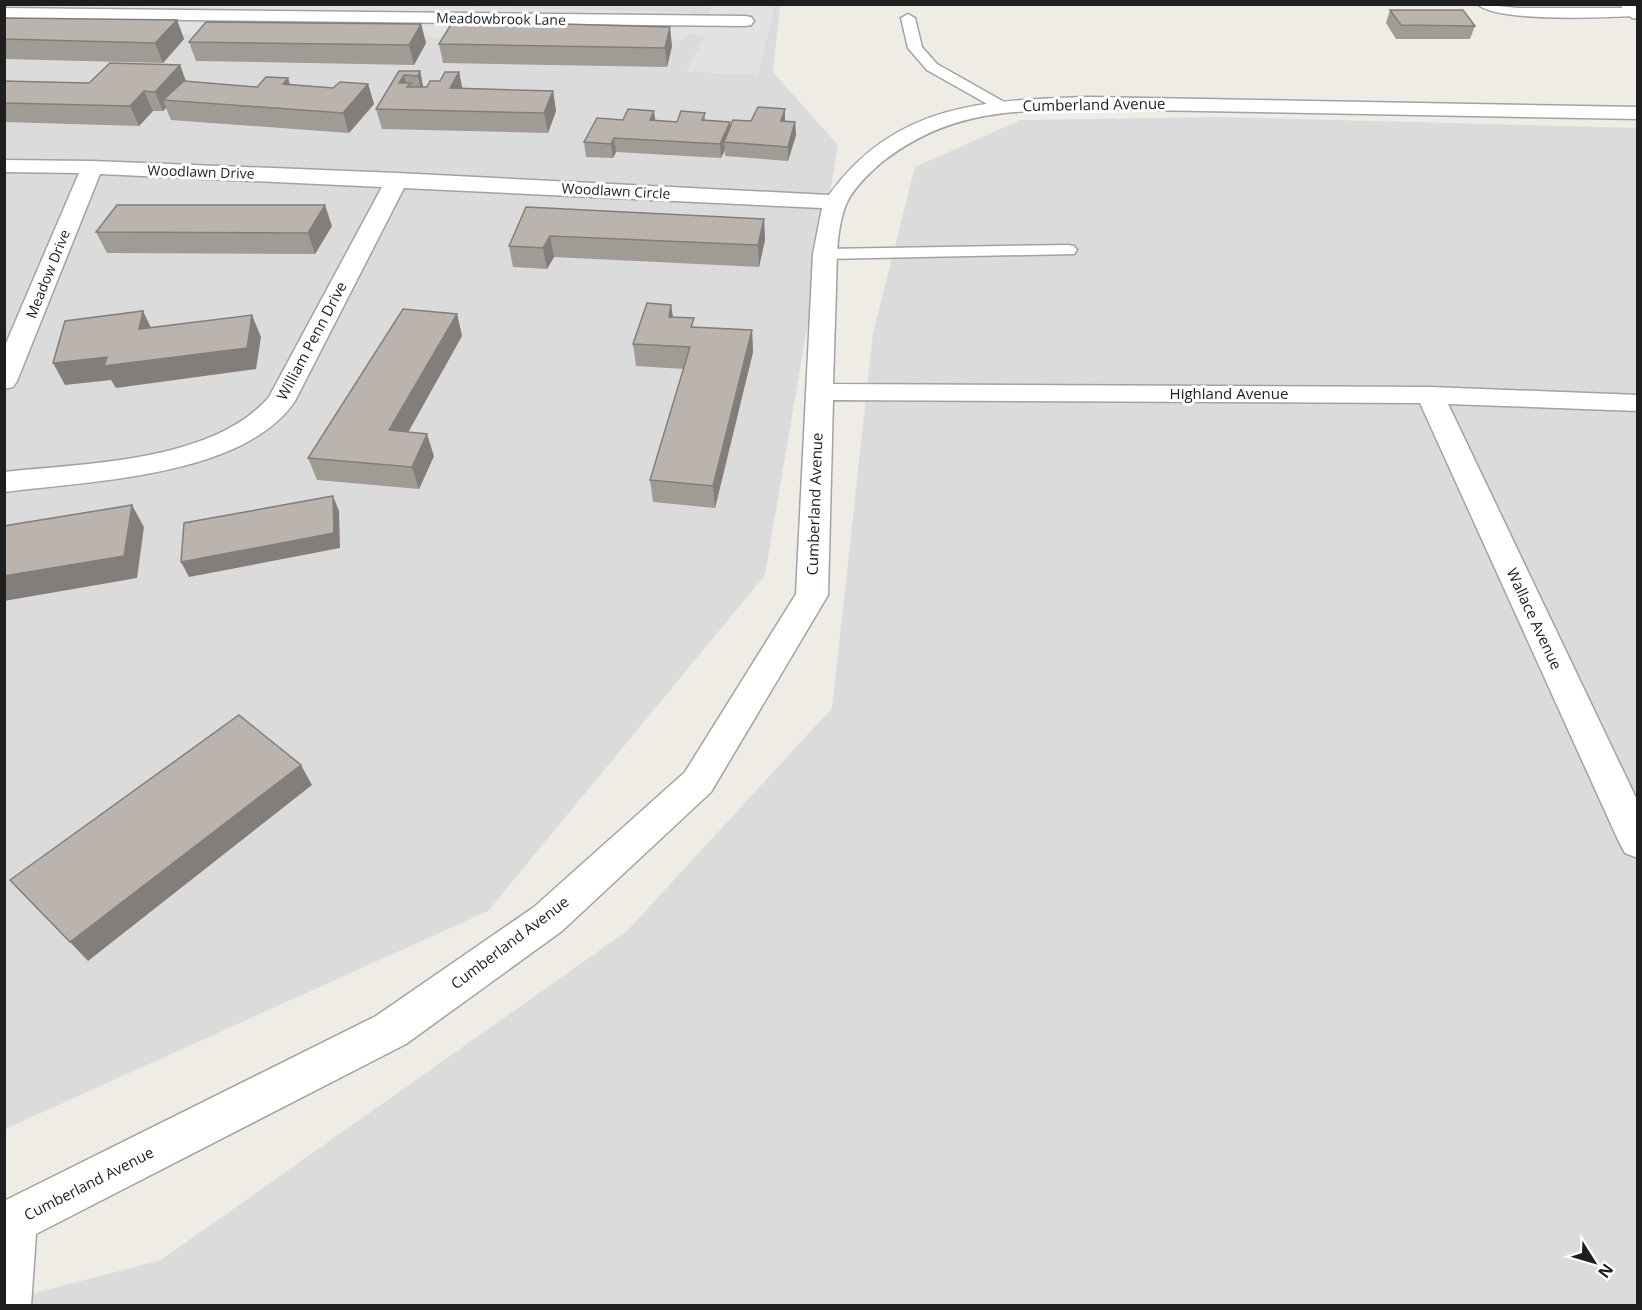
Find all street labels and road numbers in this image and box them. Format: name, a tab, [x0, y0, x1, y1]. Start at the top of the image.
street label: Meadowbrook Lane	[436, 8, 566, 29]
street label: Cumberland Avenue	[1022, 93, 1166, 115]
street label: Woodlawn Drive	[147, 160, 255, 183]
street label: Woodlawn Circle	[561, 178, 671, 203]
street label: Meadow Drive	[21, 227, 74, 321]
street label: William Penn Drive	[271, 278, 351, 403]
street label: Highland Avenue	[1170, 383, 1288, 403]
street label: Cumberland Avenue	[802, 432, 826, 576]
street label: Wallace Avenue	[1503, 565, 1567, 673]
street label: Cumberland Avenue	[446, 891, 572, 993]
street label: Cumberland Avenue	[20, 1142, 157, 1224]

